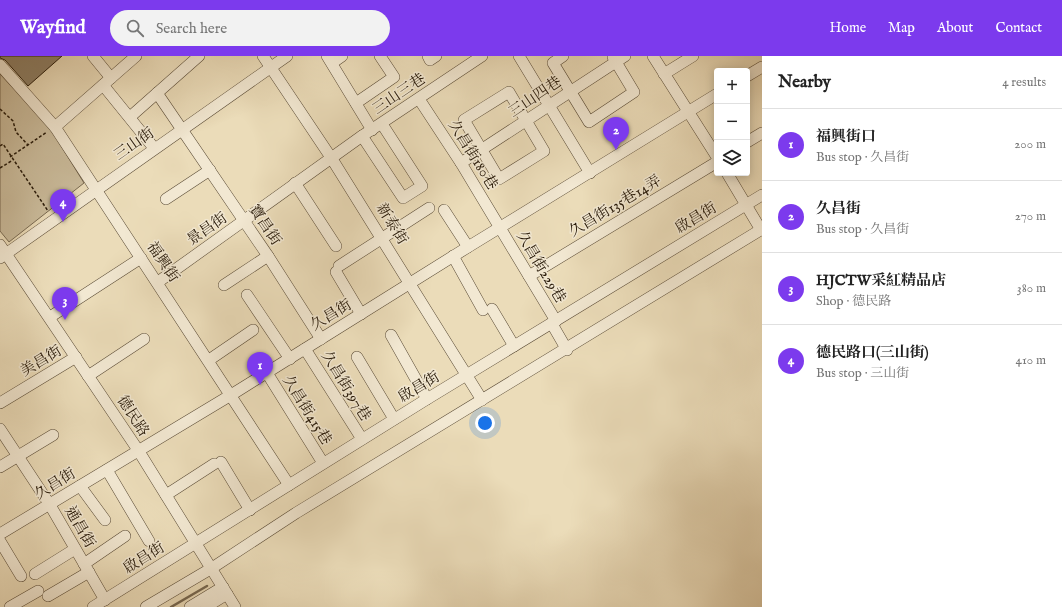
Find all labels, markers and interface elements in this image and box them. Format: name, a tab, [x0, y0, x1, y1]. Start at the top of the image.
search box	[110, 10, 390, 46]
text: Wayfind	[20, 16, 86, 40]
icon: search	[124, 17, 146, 39]
text: Search here	[156, 19, 227, 38]
text: Home	[830, 19, 866, 37]
text: Map	[888, 19, 915, 37]
text: About	[937, 19, 973, 37]
text: Contact	[995, 19, 1042, 37]
map controls	[714, 68, 750, 176]
button: +	[714, 68, 750, 104]
street label: 三山三巷	[369, 69, 429, 119]
street label: 三山四巷	[505, 72, 565, 122]
text: Nearby	[778, 72, 831, 93]
text: 4 results	[1002, 74, 1046, 91]
button: −	[714, 104, 750, 140]
street label: 久昌街180巷	[444, 117, 502, 193]
pin: 2	[603, 117, 629, 150]
street label: 三山街	[110, 123, 158, 165]
text: 福興街口	[816, 127, 876, 146]
text: 1	[789, 136, 793, 153]
text: 200 m	[1014, 136, 1046, 153]
button: layers	[714, 140, 750, 176]
text: Bus stop · 久昌街	[816, 149, 909, 166]
street label: 久昌街135巷14弄	[565, 171, 665, 241]
pin: 4	[50, 189, 76, 222]
street label: 啟昌街	[672, 198, 720, 238]
text: 久昌街	[816, 199, 861, 218]
street label: 新泰街	[372, 200, 412, 248]
street label: 寶昌街	[245, 201, 285, 249]
street label: 景昌街	[183, 208, 231, 250]
text: 2	[788, 208, 794, 225]
text: 270 m	[1015, 208, 1046, 225]
text: Bus stop · 久昌街	[816, 221, 909, 238]
street label: 久昌街229巷	[512, 228, 570, 306]
street label: 福興街	[143, 238, 183, 286]
text: HJCTW采紅精品店	[816, 271, 946, 290]
text: 3	[789, 280, 793, 297]
text: 380 m	[1017, 280, 1046, 297]
pin: 3	[52, 287, 78, 320]
text: Shop · 德民路	[816, 293, 891, 310]
street label: 久昌街	[307, 295, 355, 335]
street label: 美昌街	[17, 341, 65, 381]
text: 德民路口(三山街)	[816, 343, 929, 362]
street label: 久昌街397巷	[317, 347, 375, 425]
pin: 1	[247, 352, 273, 385]
text: 4	[788, 352, 794, 369]
text: 410 m	[1016, 352, 1046, 369]
text: Bus stop · 三山街	[816, 365, 909, 382]
street label: 啟昌街	[395, 367, 443, 407]
street label: 久昌街415巷	[278, 372, 336, 448]
street label: 德民路	[113, 392, 153, 440]
your location	[475, 413, 495, 433]
street label: 久昌街	[31, 464, 79, 504]
street label: 通昌街	[61, 503, 99, 551]
street label: 啟昌街	[120, 538, 168, 578]

